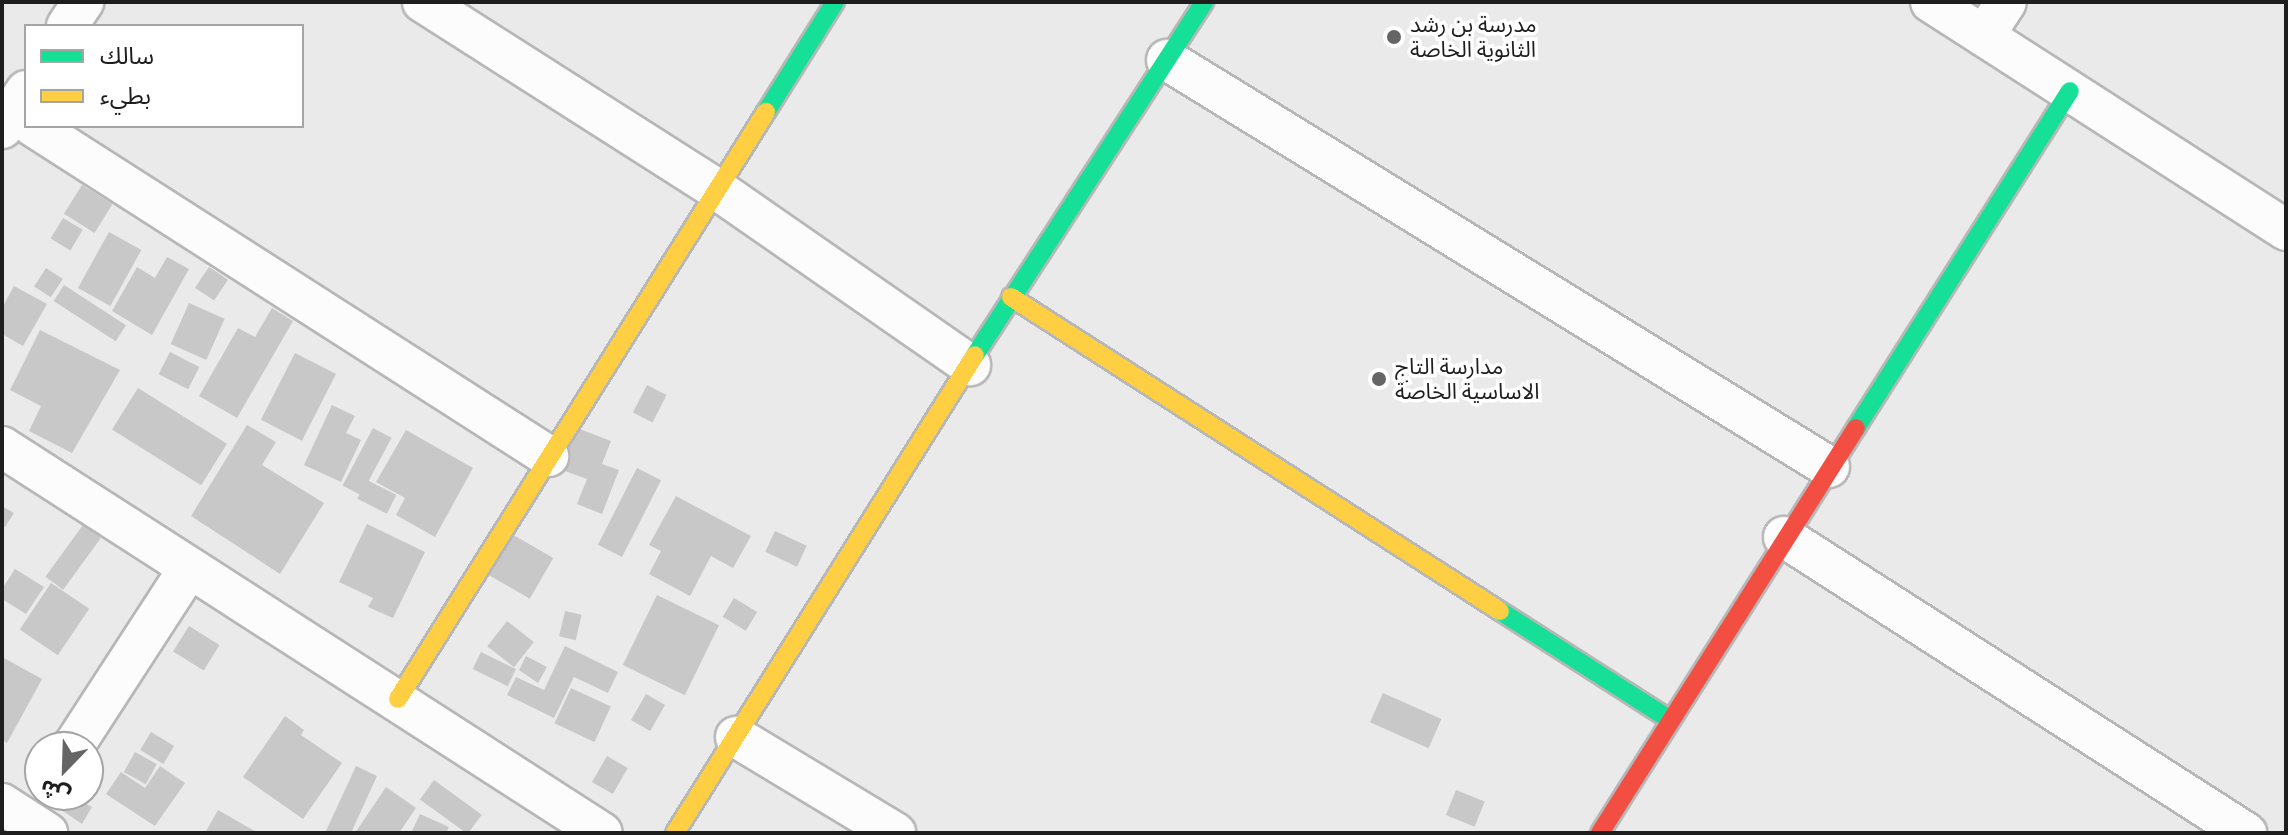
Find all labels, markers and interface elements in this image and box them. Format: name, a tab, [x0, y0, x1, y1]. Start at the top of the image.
place label: مدرسة بن رشد الثانوية الخاصة	[1410, 11, 1537, 62]
legend	[24, 24, 304, 128]
marker: مدرسة بن رشد الثانوية الخاصة	[1385, 28, 1403, 46]
text: سالك	[100, 41, 154, 71]
text: بطيء	[100, 81, 151, 111]
place label: مدارسة التاج الاساسية الخاصة	[1395, 353, 1540, 404]
marker: مدارسة التاج الاساسية الخاصة	[1370, 370, 1388, 388]
north arrow	[24, 731, 104, 811]
text: ش	[36, 773, 74, 810]

